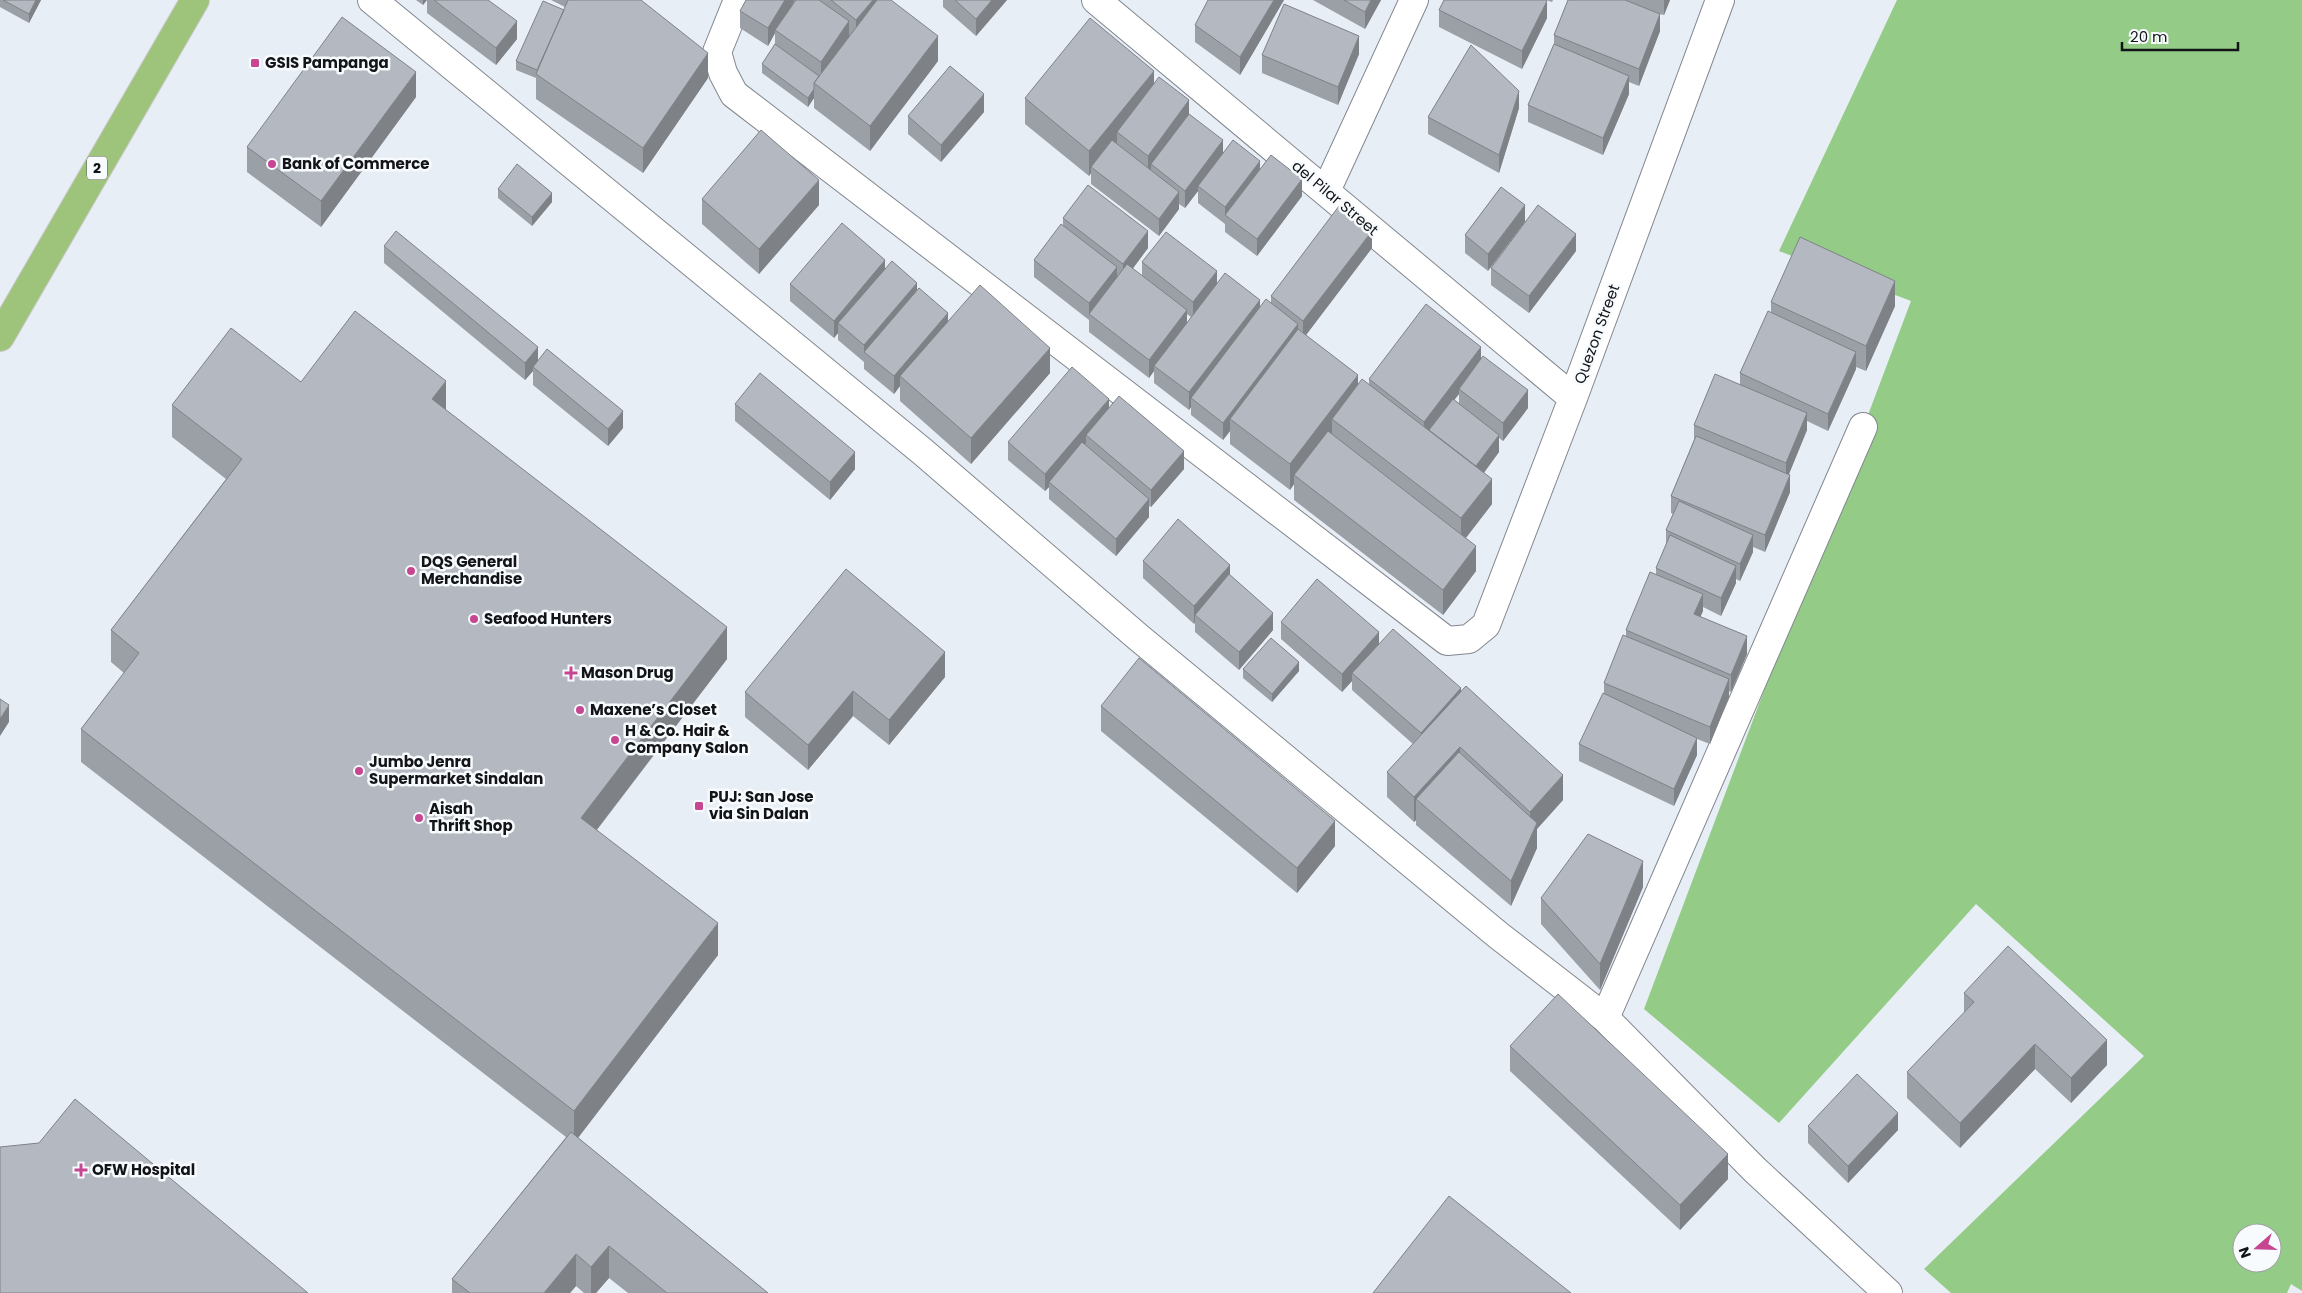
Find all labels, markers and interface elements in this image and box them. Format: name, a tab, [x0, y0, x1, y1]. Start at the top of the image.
scale bar	[2122, 20, 2238, 52]
text: 20 m	[2130, 26, 2168, 47]
place label: GSIS Pampanga	[265, 52, 389, 73]
marker: GSIS Pampanga	[249, 57, 261, 69]
place label: Bank of Commerce	[282, 153, 430, 174]
street label: del Pilar Street	[1288, 155, 1383, 240]
road number: 2	[87, 156, 107, 180]
marker: Bank of Commerce	[266, 158, 278, 170]
street label: Quezon Street	[1569, 281, 1624, 387]
place label: DQS General Merchandise	[421, 551, 522, 589]
marker: DQS General Merchandise	[405, 565, 417, 577]
place label: Seafood Hunters	[484, 608, 612, 629]
marker: Seafood Hunters	[468, 613, 480, 625]
place label: Mason Drug	[581, 662, 674, 683]
marker: Mason Drug	[565, 667, 577, 679]
place label: Maxene’s Closet	[590, 699, 717, 720]
marker: Maxene’s Closet	[574, 704, 586, 716]
place label: H & Co. Hair & Company Salon	[625, 720, 749, 758]
marker: H & Co. Hair & Company Salon	[609, 734, 621, 746]
place label: Jumbo Jenra Supermarket Sindalan	[369, 751, 543, 789]
marker: Jumbo Jenra Supermarket Sindalan	[353, 765, 365, 777]
place label: PUJ: San Jose via Sin Dalan	[709, 786, 814, 824]
place label: Aisah Thrift Shop	[429, 798, 513, 836]
marker: PUJ: San Jose via Sin Dalan	[693, 800, 705, 812]
marker: Aisah Thrift Shop	[413, 812, 425, 824]
place label: OFW Hospital	[92, 1159, 195, 1180]
marker: OFW Hospital	[74, 1163, 88, 1177]
north arrow	[2232, 1223, 2282, 1273]
text: N	[2234, 1244, 2256, 1261]

